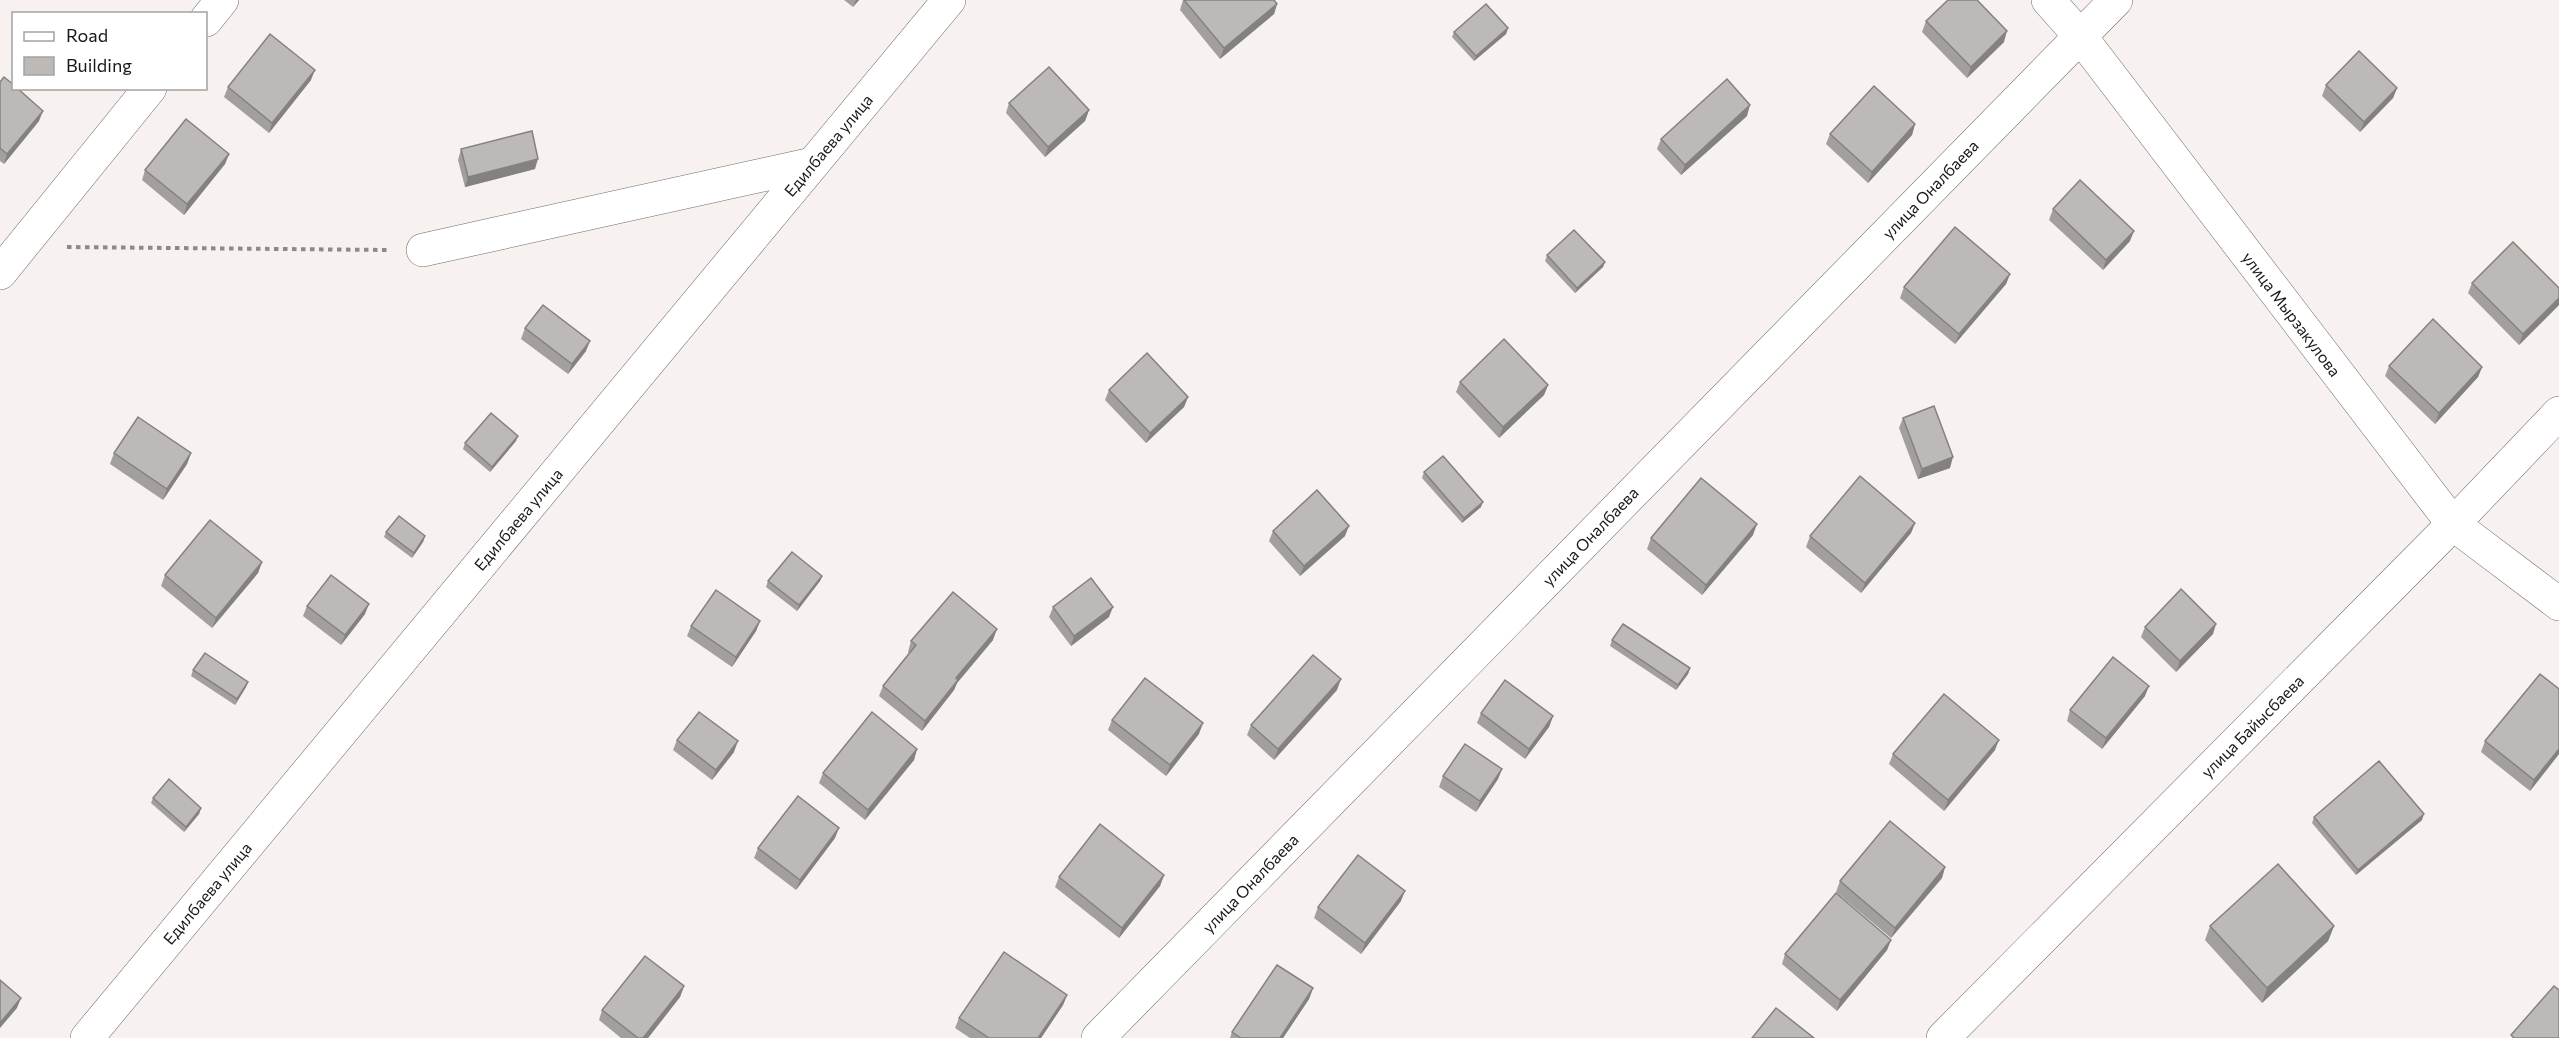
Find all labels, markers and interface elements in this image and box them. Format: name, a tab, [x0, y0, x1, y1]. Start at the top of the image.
legend	[12, 12, 207, 90]
text: Road	[66, 24, 108, 46]
text: Building	[66, 54, 132, 76]
street label: Едилбаева улица	[780, 90, 876, 200]
street label: улица Оналбаева	[1878, 136, 1982, 242]
street label: улица Мырзакулова	[2239, 248, 2345, 380]
street label: Едилбаева улица	[470, 464, 566, 574]
street label: улица Оналбаева	[1538, 483, 1642, 589]
street label: улица Байысбаева	[2197, 671, 2307, 781]
street label: улица Оналбаева	[1198, 830, 1302, 936]
street label: Едилбаева улица	[159, 838, 255, 948]

